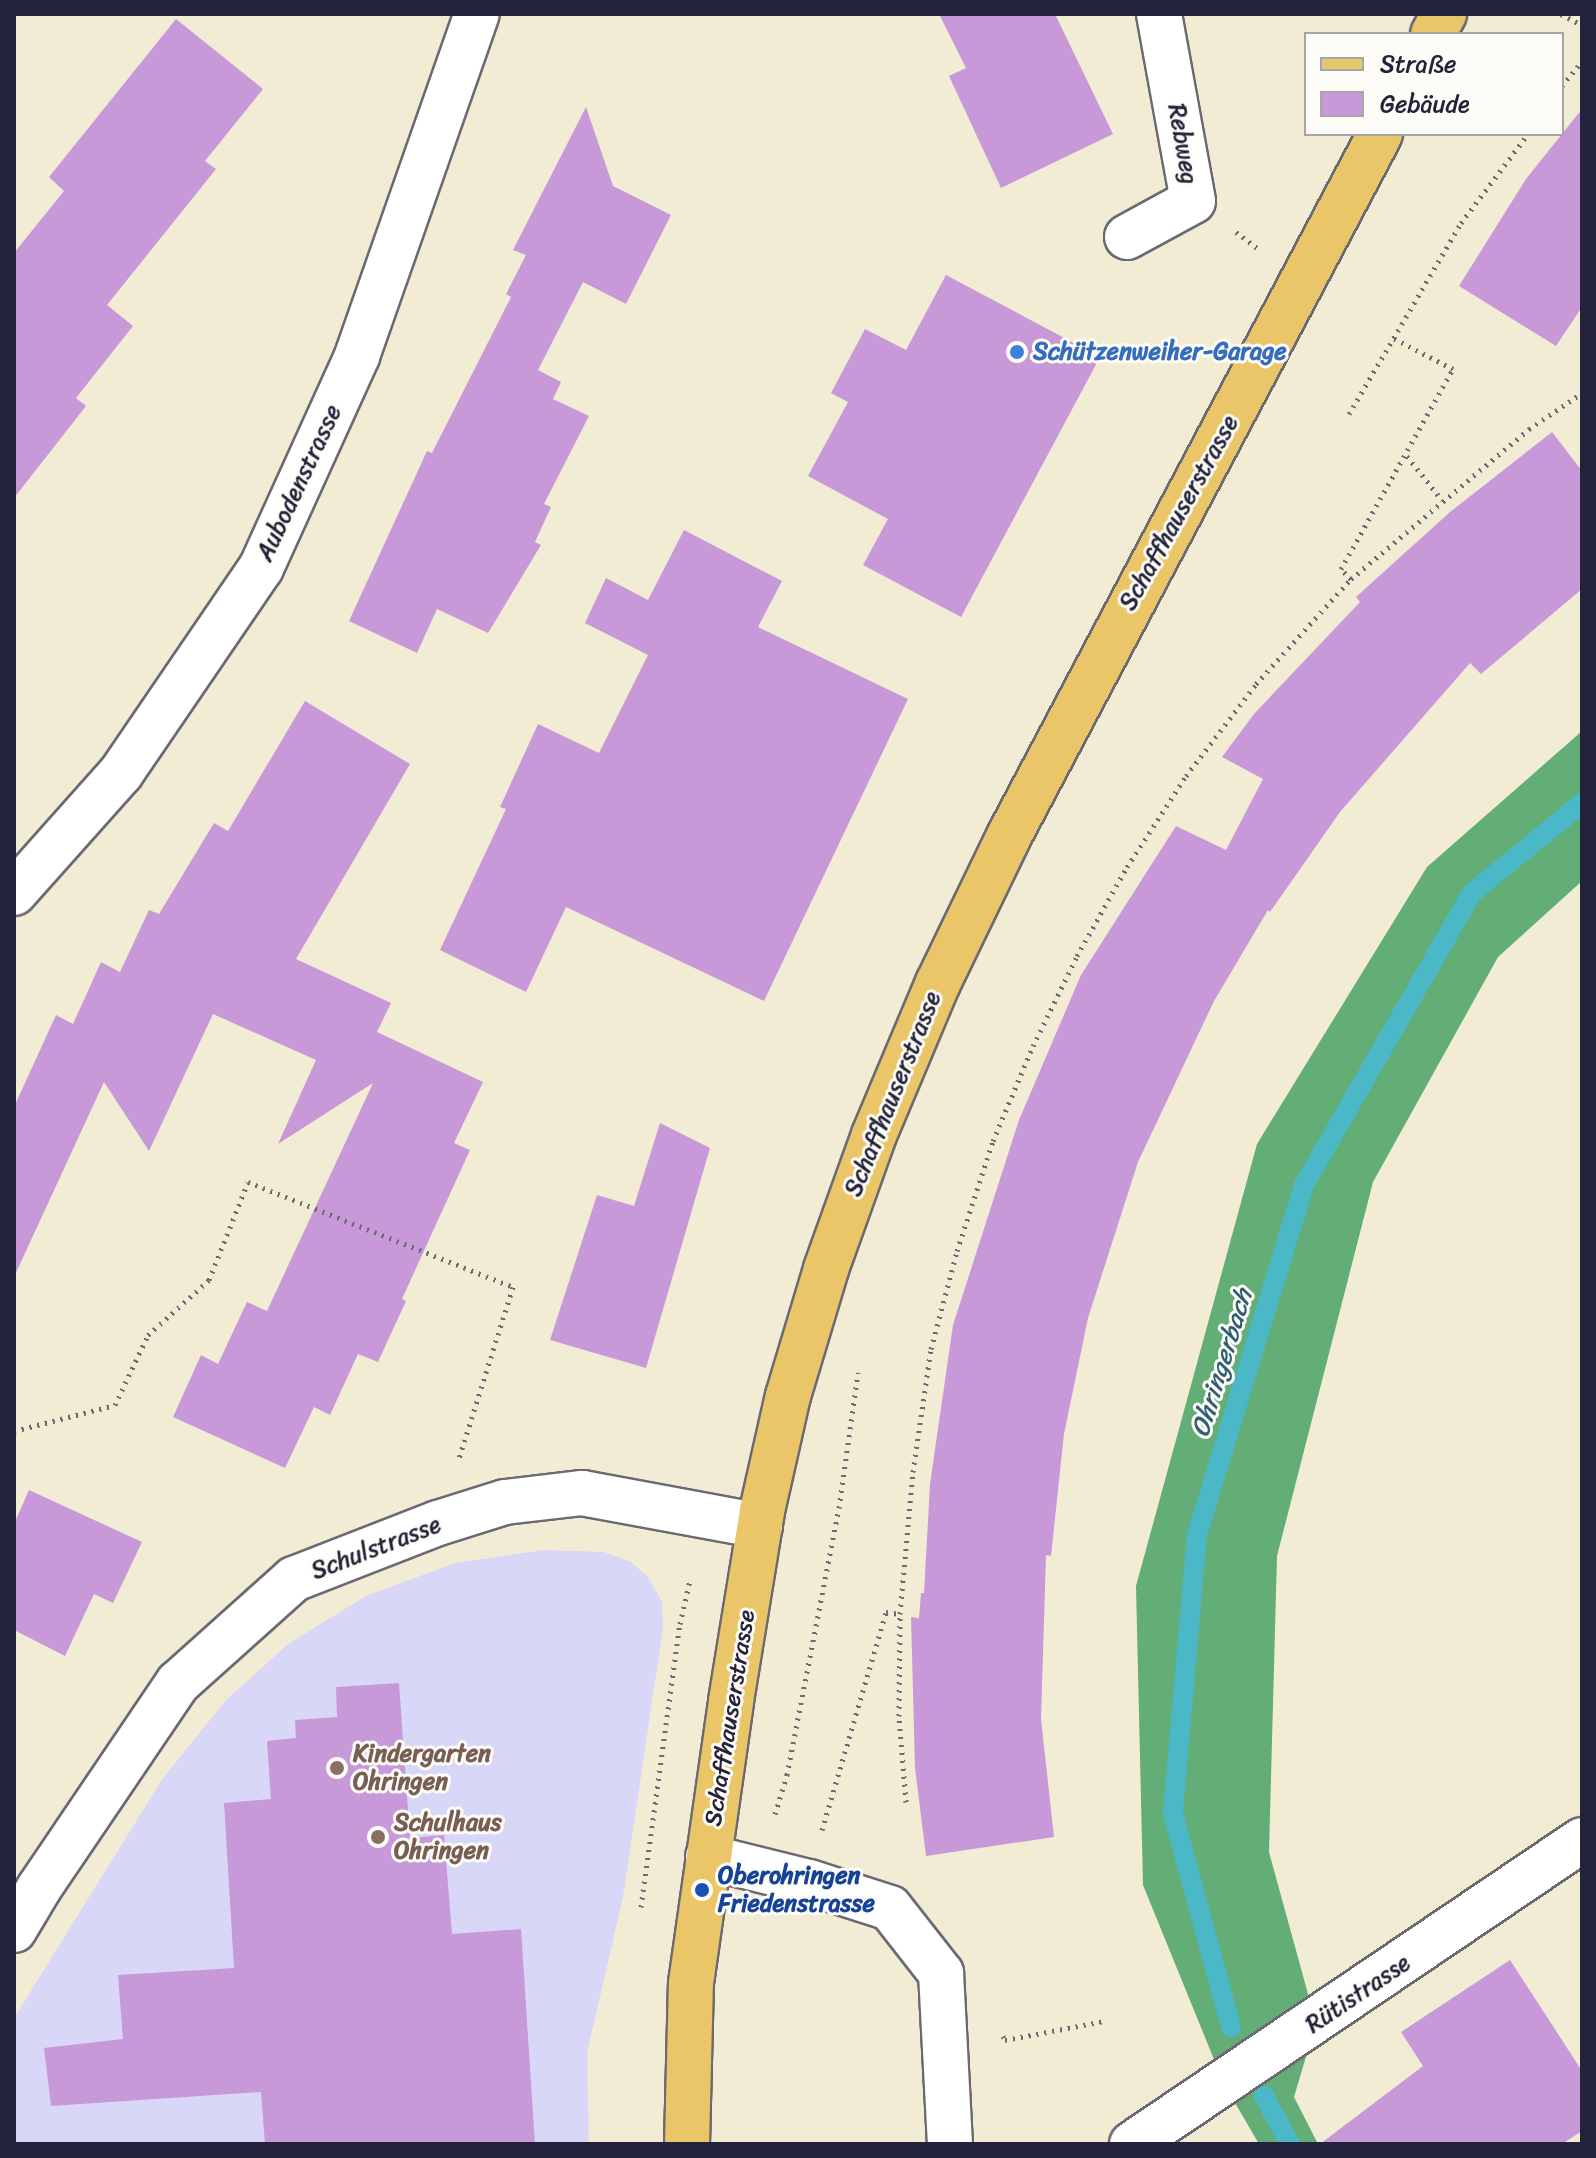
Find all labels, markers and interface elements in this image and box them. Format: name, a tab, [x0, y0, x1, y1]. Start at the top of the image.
legend	[1304, 32, 1564, 136]
text: Straße	[1380, 43, 1456, 85]
text: Gebäude	[1380, 83, 1470, 125]
street label: Rebweg	[1162, 102, 1204, 186]
place label: Schützenweiher-Garage	[1033, 338, 1287, 366]
marker: Schützenweiher-Garage	[1008, 343, 1026, 361]
street label: Aubodenstrasse	[250, 400, 348, 566]
street label: Schaffhauserstrasse	[1113, 411, 1245, 615]
street label: Schaffhauserstrasse	[839, 987, 947, 1201]
water label: Ohringerbach	[1185, 1285, 1259, 1441]
street label: Schulstrasse	[307, 1510, 445, 1586]
street label: Schaffhauserstrasse	[699, 1608, 761, 1828]
place label: Kindergarten Ohringen	[353, 1740, 491, 1796]
marker: Kindergarten Ohringen	[328, 1759, 346, 1777]
place label: Schulhaus Ohringen	[394, 1809, 502, 1865]
marker: Schulhaus Ohringen	[369, 1828, 387, 1846]
place label: Oberohringen Friedenstrasse	[718, 1862, 875, 1918]
marker: Oberohringen Friedenstrasse	[693, 1881, 711, 1899]
street label: Rütistrasse	[1300, 1949, 1416, 2039]

